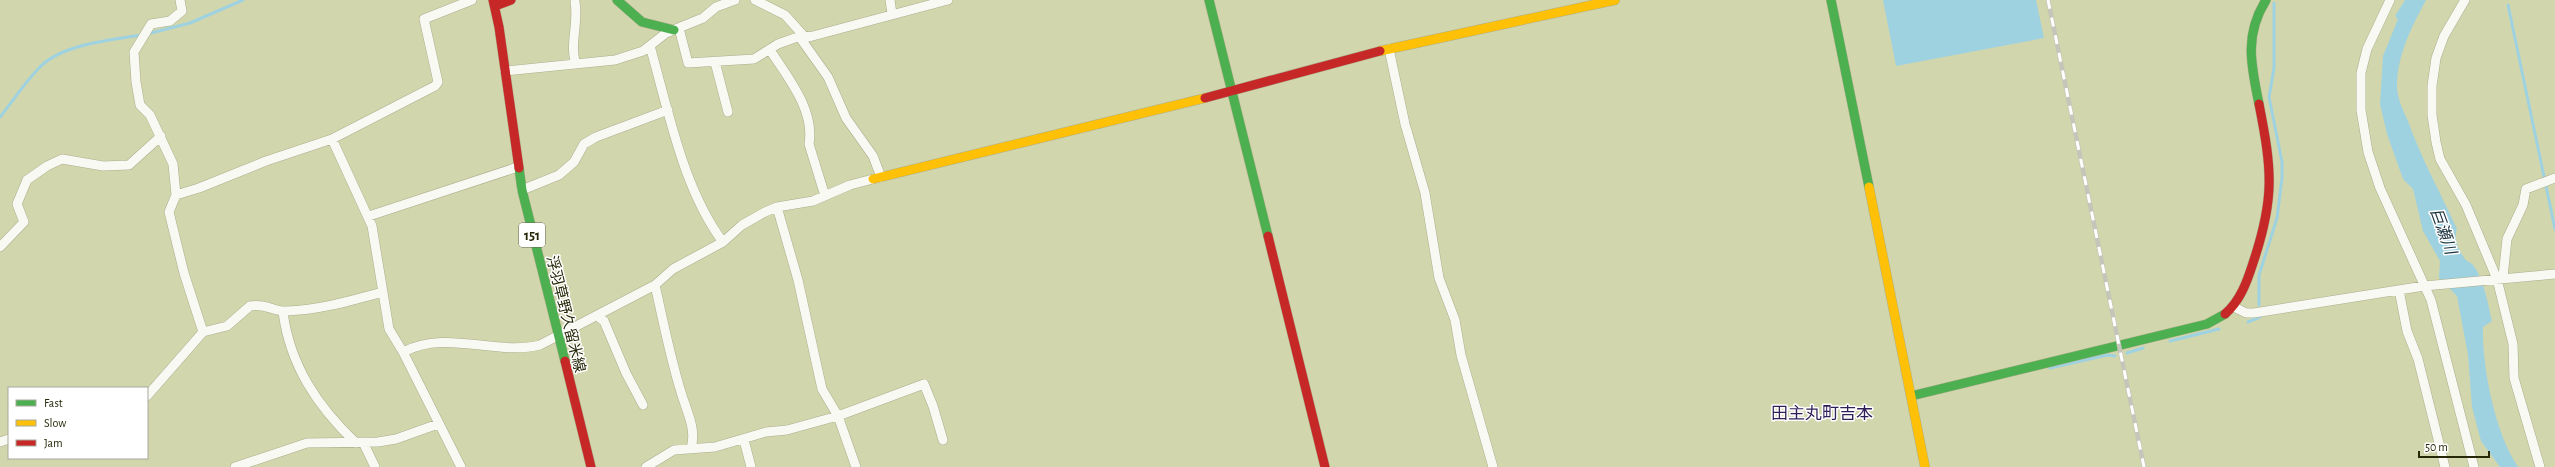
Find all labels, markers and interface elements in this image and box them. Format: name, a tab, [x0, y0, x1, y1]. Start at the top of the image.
water label: 巨瀬川	[2427, 206, 2460, 259]
road number: 151	[519, 223, 545, 247]
street label: 浮羽草野久留米線	[544, 254, 588, 374]
legend	[8, 387, 148, 459]
text: Fast	[44, 397, 63, 409]
district label: 田主丸町吉本	[1771, 404, 1873, 422]
text: Slow	[44, 417, 66, 429]
scale bar	[2419, 433, 2489, 459]
text: Jam	[44, 437, 63, 449]
text: 50 m	[2425, 441, 2448, 453]

